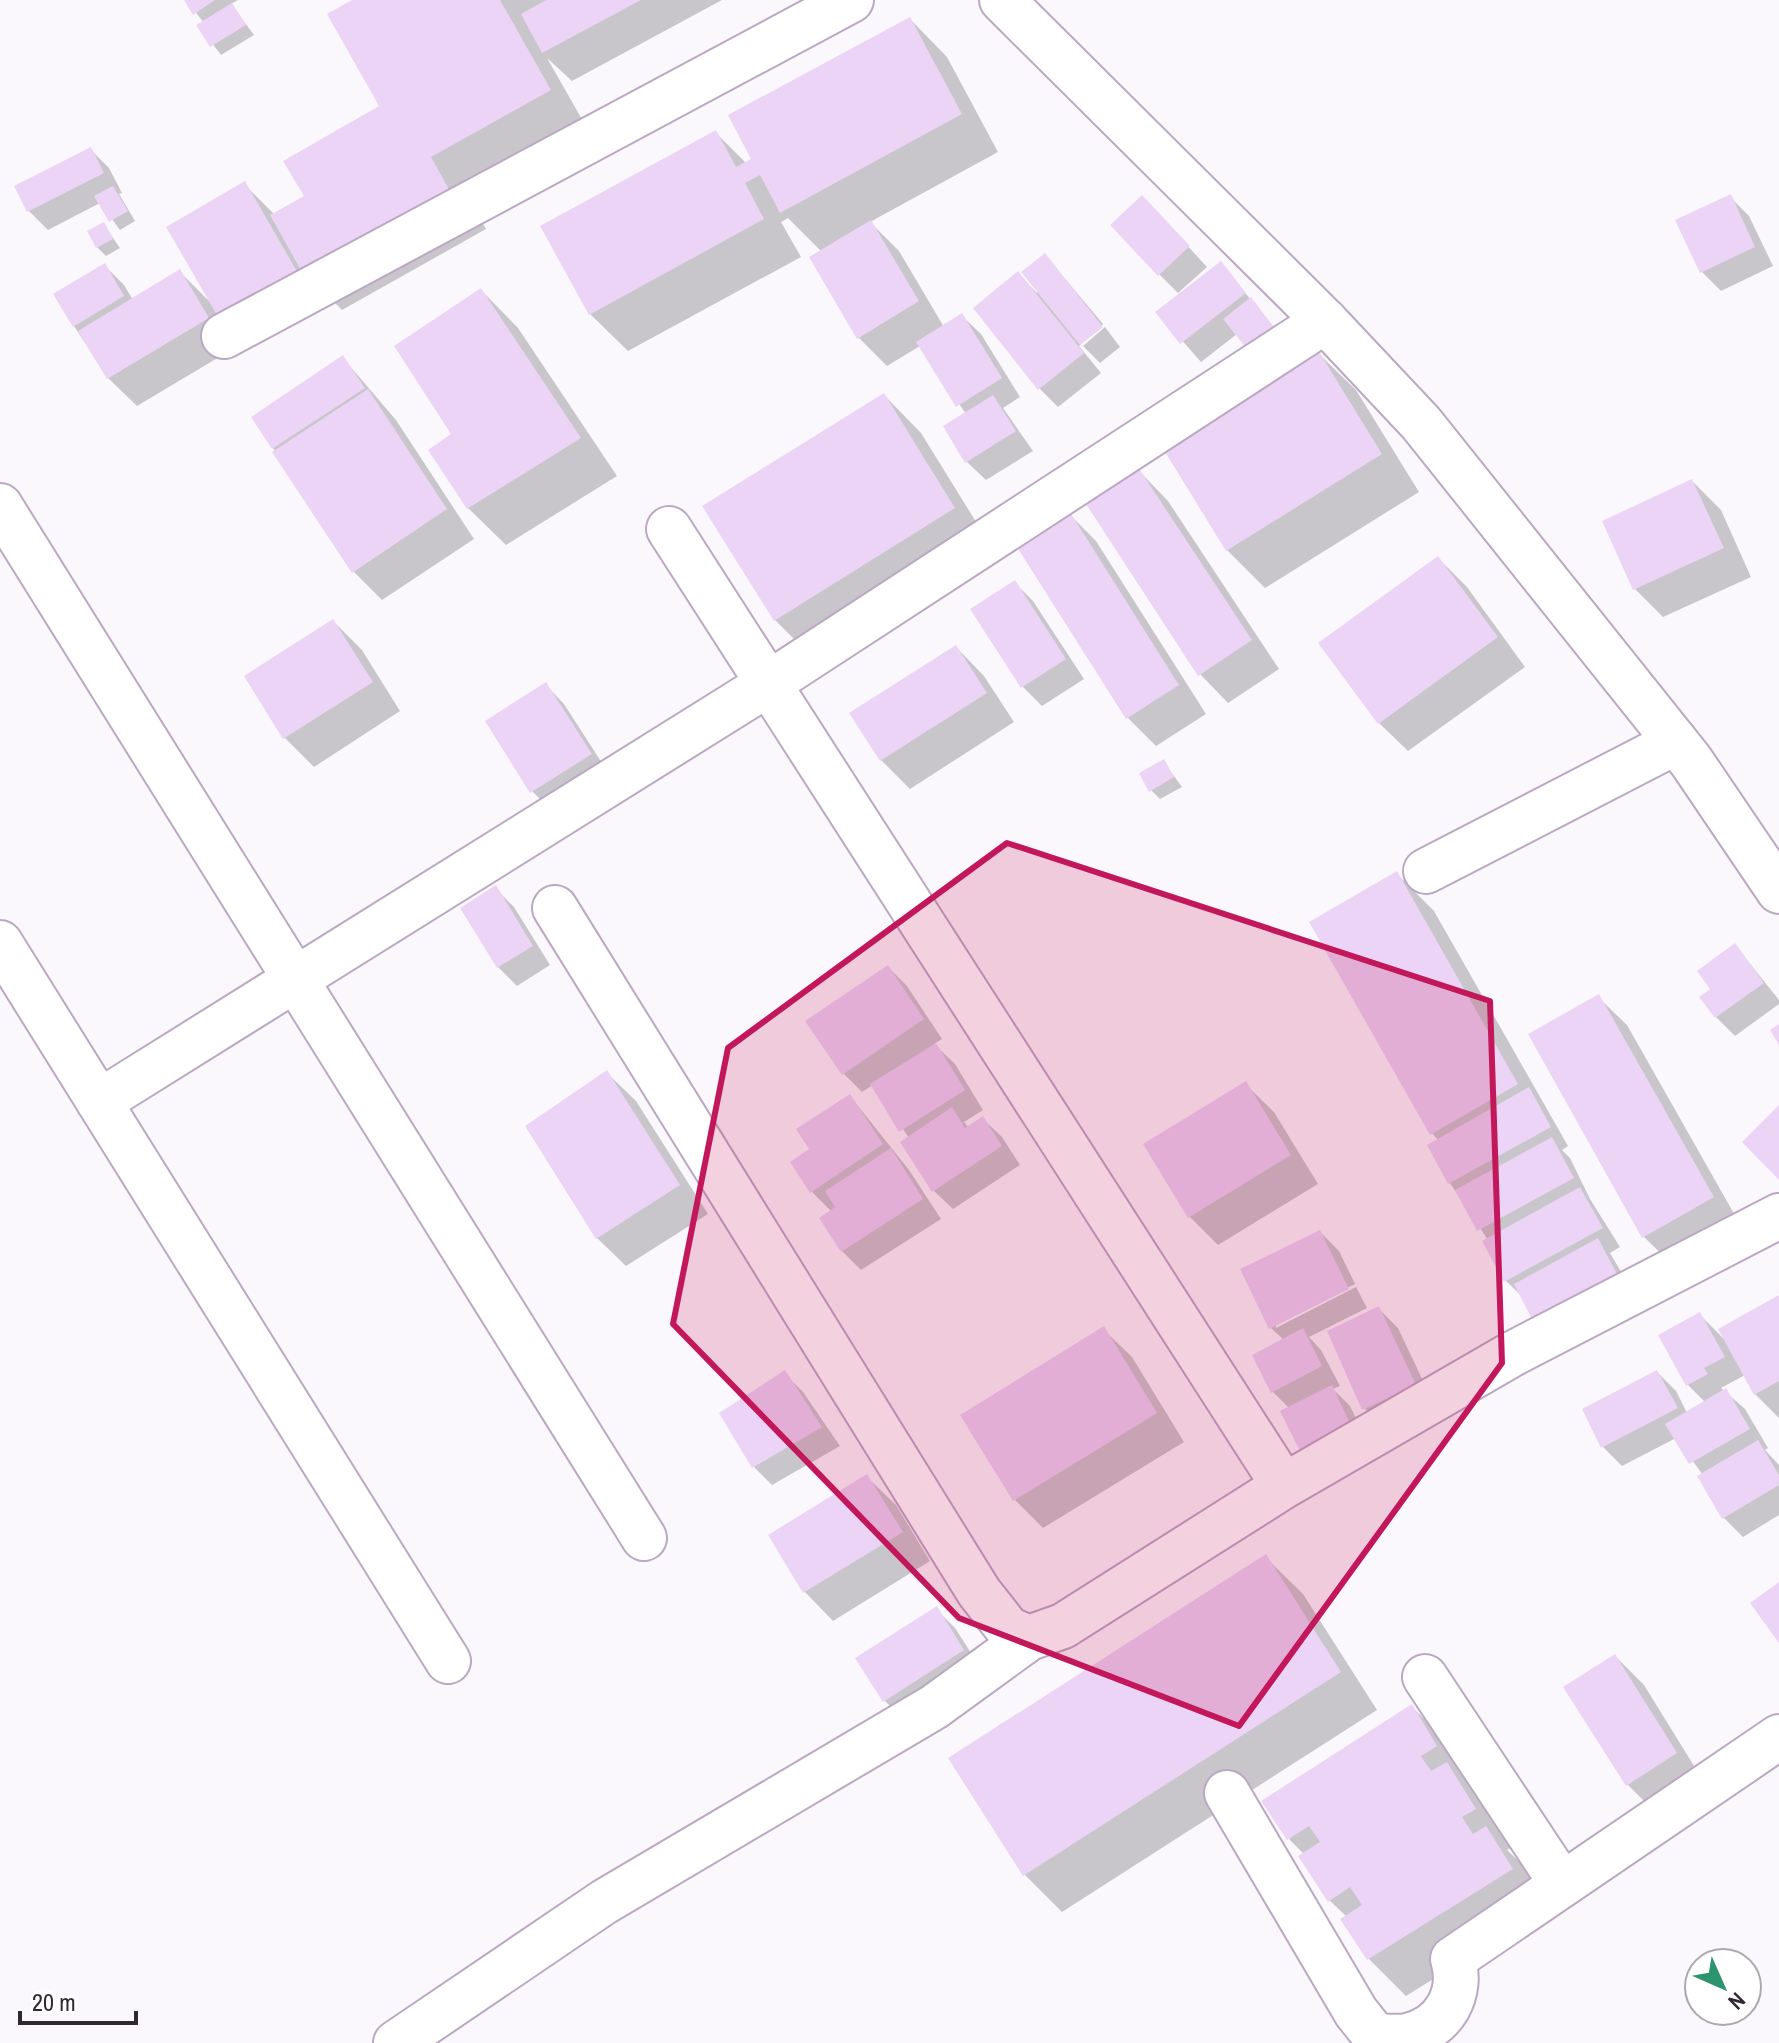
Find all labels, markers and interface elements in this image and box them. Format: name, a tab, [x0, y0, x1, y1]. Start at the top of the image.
north arrow	[1683, 1947, 1763, 2027]
scale bar	[20, 1975, 136, 2025]
text: 20 m	[32, 1986, 76, 2018]
text: N	[1722, 1986, 1752, 2016]

